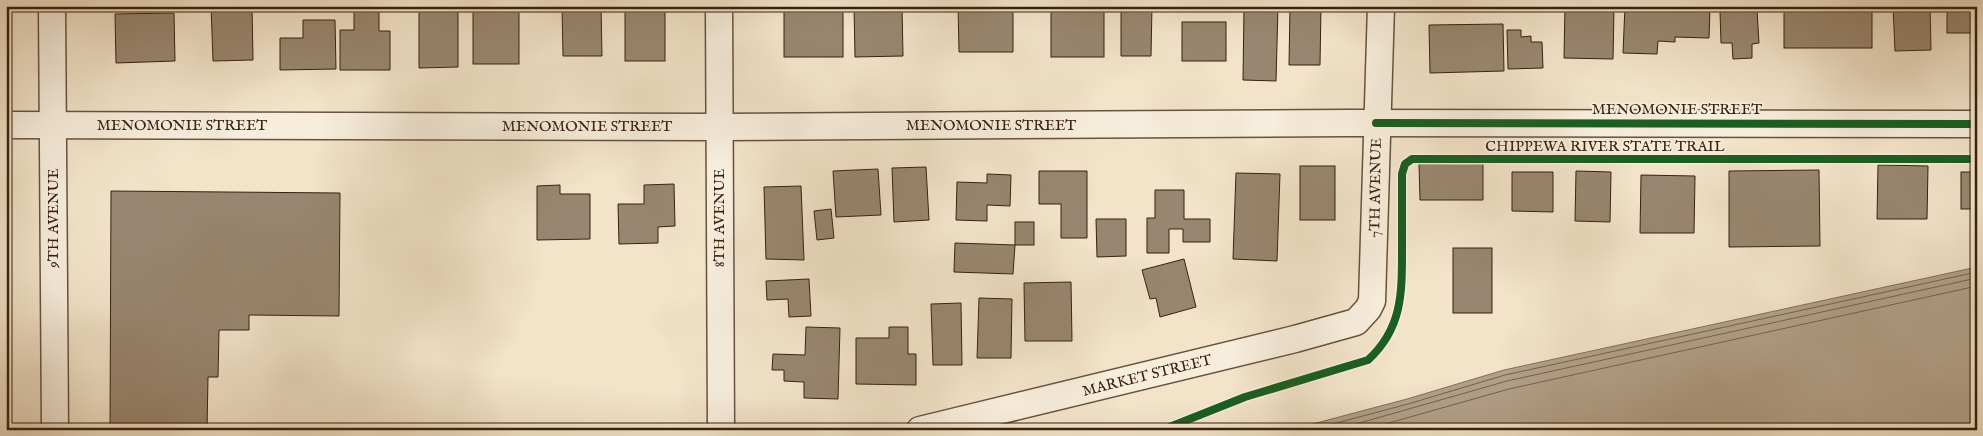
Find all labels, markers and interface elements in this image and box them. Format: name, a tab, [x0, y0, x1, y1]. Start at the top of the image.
street label: MENOMONIE STREET	[1592, 100, 1762, 119]
street label: MENOMONIE STREET	[97, 116, 267, 135]
street label: MENOMONIE STREET	[906, 116, 1076, 135]
street label: MENOMONIE STREET	[502, 117, 672, 136]
street label: CHIPPEWA RIVER STATE TRAIL	[1485, 137, 1725, 156]
street label: 7TH AVENUE	[1365, 138, 1386, 238]
street label: 9TH AVENUE	[44, 168, 63, 269]
street label: 8TH AVENUE	[710, 169, 729, 267]
street label: MARKET STREET	[1080, 350, 1214, 401]

